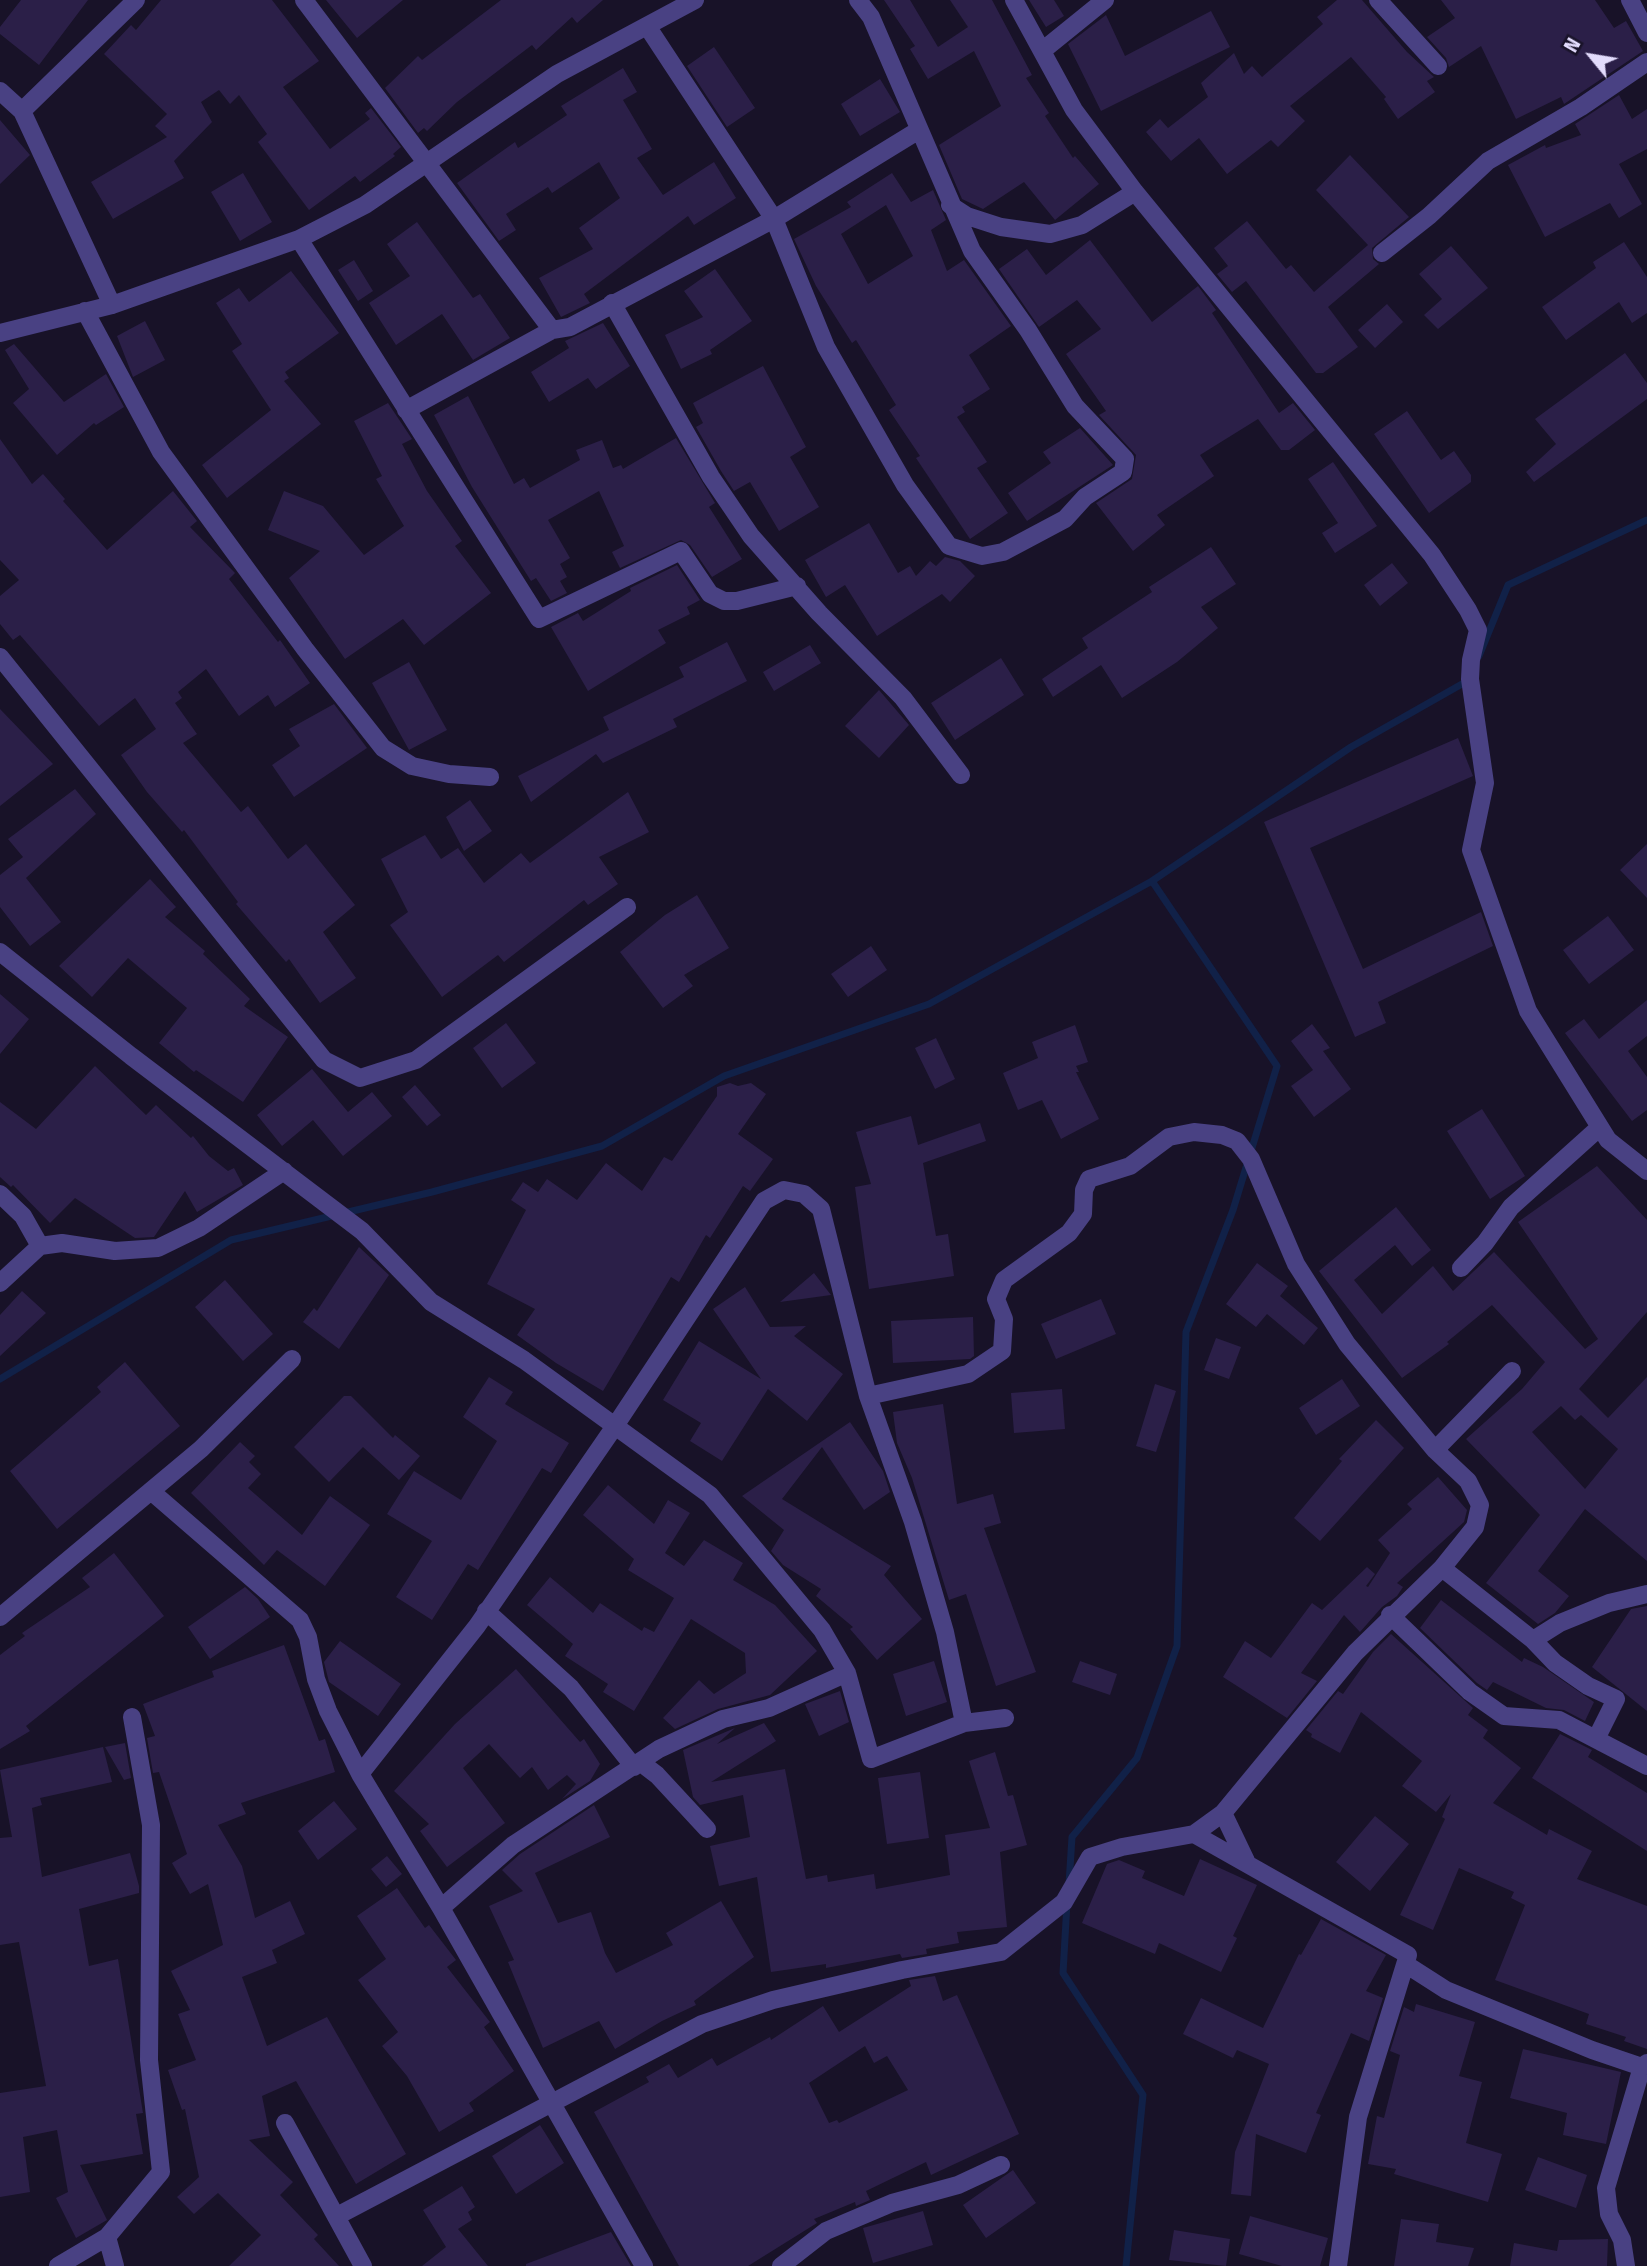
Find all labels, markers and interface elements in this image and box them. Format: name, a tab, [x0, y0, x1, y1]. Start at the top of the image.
north arrow	[1556, 21, 1626, 91]
text: N	[1559, 34, 1585, 56]

